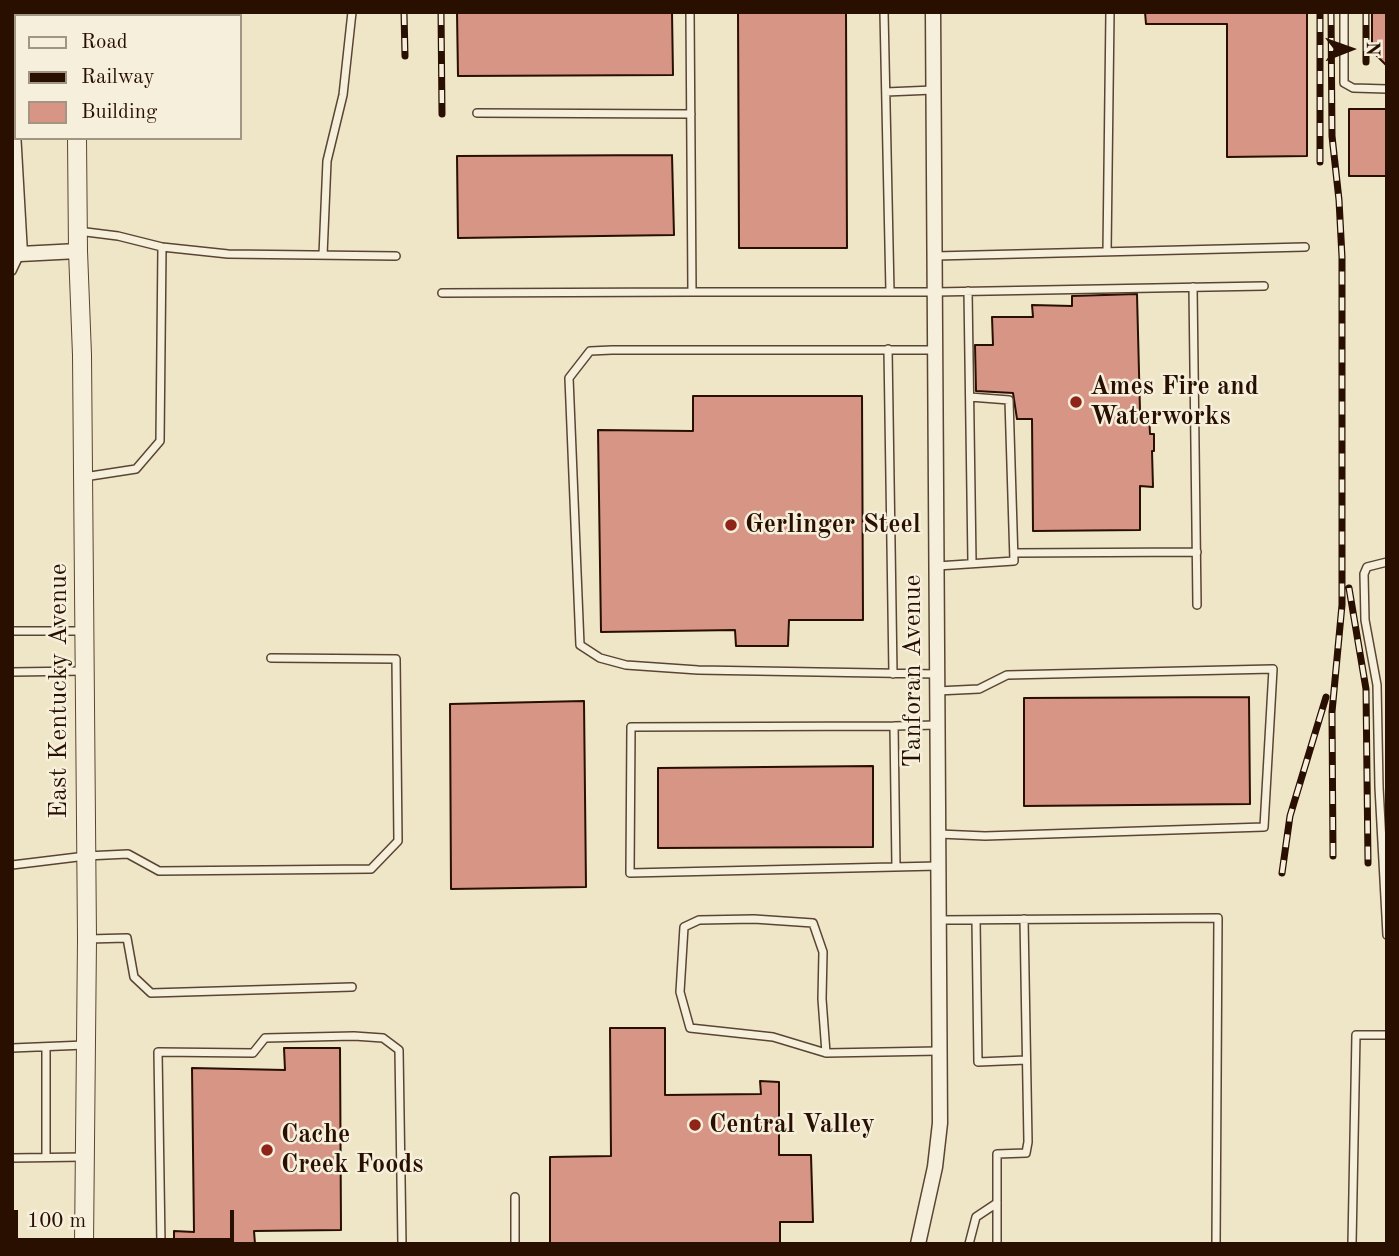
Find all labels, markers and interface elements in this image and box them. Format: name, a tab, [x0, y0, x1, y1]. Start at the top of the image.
legend	[14, 14, 242, 140]
north arrow	[1315, 14, 1385, 84]
text: Road	[81, 32, 128, 53]
text: N	[1362, 41, 1381, 56]
text: Railway	[81, 67, 155, 88]
text: Building	[81, 102, 157, 123]
place label: Ames Fire and Waterworks	[1090, 371, 1259, 432]
marker: Ames Fire and Waterworks	[1068, 394, 1084, 410]
place label: Gerlinger Steel	[745, 509, 921, 541]
marker: Gerlinger Steel	[723, 517, 739, 533]
street label: East Kentucky Avenue	[43, 563, 75, 819]
street label: Tanforan Avenue	[897, 575, 929, 767]
place label: Central Valley	[709, 1109, 875, 1141]
marker: Central Valley	[687, 1117, 703, 1133]
place label: Cache Creek Foods	[281, 1119, 423, 1180]
marker: Cache Creek Foods	[259, 1142, 275, 1158]
scale bar	[18, 1196, 238, 1240]
text: 100 m	[27, 1211, 86, 1232]

